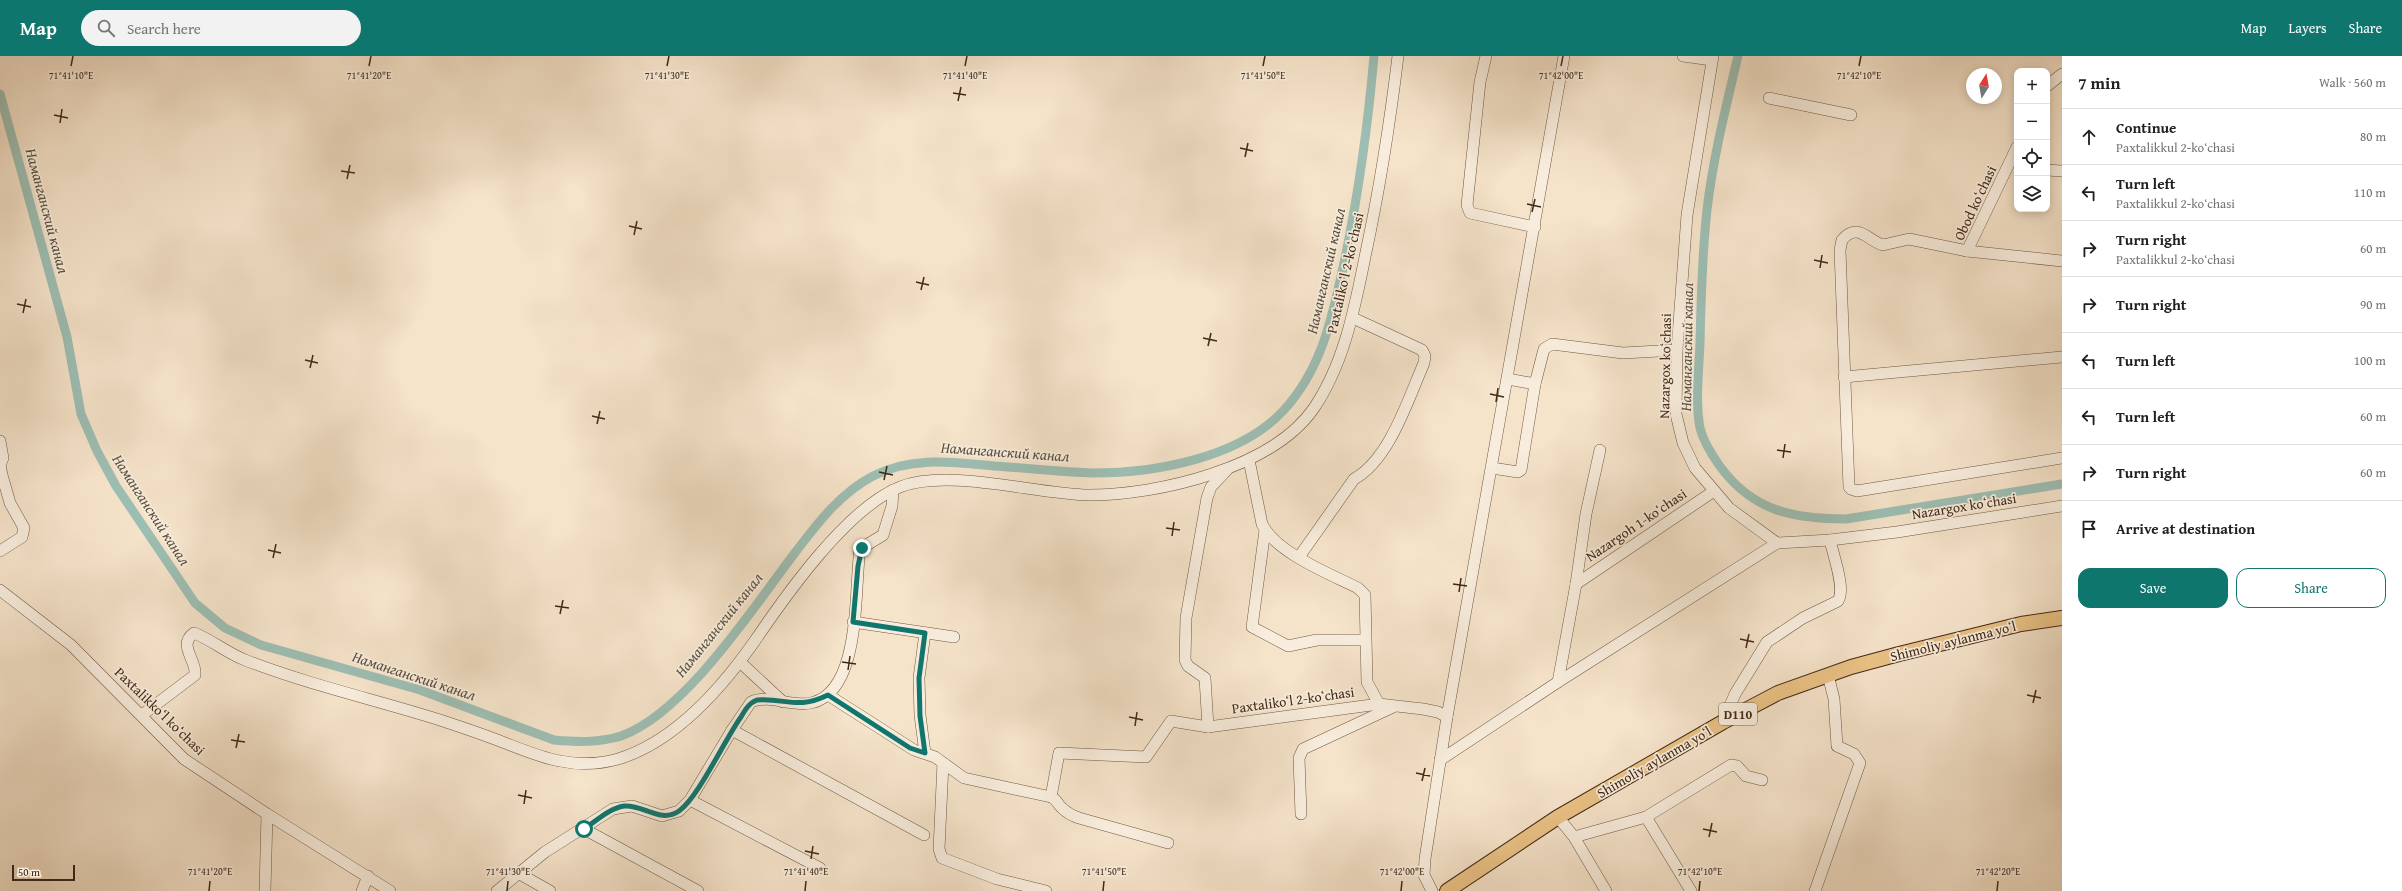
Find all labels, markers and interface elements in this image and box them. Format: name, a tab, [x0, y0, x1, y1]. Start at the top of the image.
search box	[81, 10, 361, 46]
text: Map	[20, 14, 57, 42]
icon: search	[95, 17, 117, 39]
text: Search here	[127, 18, 201, 39]
text: Map	[2241, 18, 2267, 38]
text: Layers	[2289, 18, 2327, 38]
text: Share	[2349, 18, 2382, 38]
text: 71°41'10"E	[49, 68, 93, 83]
text: 71°41'20"E	[347, 68, 391, 83]
text: 71°41'30"E	[645, 68, 689, 83]
text: 71°41'40"E	[943, 68, 987, 83]
text: 71°41'50"E	[1241, 68, 1285, 83]
text: 71°42'00"E	[1539, 68, 1583, 83]
text: 71°42'10"E	[1837, 68, 1881, 83]
north arrow	[1966, 68, 2002, 104]
map controls	[2014, 68, 2050, 212]
button: +	[2014, 68, 2050, 104]
text: 7 min	[2078, 70, 2120, 95]
text: Walk · 560 m	[2319, 73, 2386, 92]
button: −	[2014, 104, 2050, 140]
text: Continue	[2116, 117, 2177, 138]
icon: ahead	[2078, 126, 2100, 148]
text: 80 m	[2360, 127, 2386, 146]
text: Paxtalikkul 2-koʻchasi	[2116, 138, 2235, 157]
button: locate	[2014, 140, 2050, 176]
water label: Наманганский канал	[21, 146, 74, 276]
street label: Obod koʻchasi	[1949, 162, 2001, 244]
text: Turn left	[2116, 173, 2175, 194]
button: layers	[2014, 176, 2050, 212]
icon: left	[2078, 182, 2100, 204]
text: 110 m	[2354, 183, 2386, 202]
text: Paxtalikkul 2-koʻchasi	[2116, 194, 2235, 213]
water label: Наманганский канал	[1301, 206, 1350, 336]
street label: Paxtalikoʻl 2-koʻchasi	[1321, 211, 1369, 335]
text: Turn right	[2116, 229, 2187, 250]
icon: right	[2078, 238, 2100, 260]
text: 60 m	[2360, 239, 2386, 258]
text: Paxtalikkul 2-koʻchasi	[2116, 250, 2235, 269]
water label: Наманганский канал	[1675, 282, 1698, 412]
icon: right	[2078, 294, 2100, 316]
text: Turn right	[2116, 294, 2187, 315]
text: 90 m	[2360, 295, 2386, 314]
street label: Nazargox koʻchasi	[1654, 313, 1676, 419]
icon: left	[2078, 350, 2100, 372]
text: Turn left	[2116, 350, 2175, 371]
text: 100 m	[2354, 351, 2386, 370]
icon: left	[2078, 406, 2100, 428]
text: Turn left	[2116, 406, 2175, 427]
text: 60 m	[2360, 407, 2386, 426]
water label: Наманганский канал	[940, 437, 1070, 466]
water label: Наманганский канал	[108, 450, 195, 570]
icon: right	[2078, 462, 2100, 484]
text: Turn right	[2116, 462, 2187, 483]
text: 60 m	[2360, 463, 2386, 482]
street label: Nazargoh 1-koʻchasi	[1582, 484, 1691, 566]
street label: Nazargox koʻchasi	[1910, 488, 2018, 524]
icon: arrive	[2078, 518, 2100, 540]
text: Arrive at destination	[2116, 518, 2255, 539]
route end	[853, 539, 871, 557]
water label: Наманганский канал	[670, 568, 767, 681]
button: Save	[2078, 568, 2228, 608]
button: Share	[2236, 568, 2386, 608]
street label: Shimoliy aylanma yoʻl	[1888, 616, 2018, 666]
water label: Наманганский канал	[350, 646, 479, 705]
street label: Paxtalikkoʻl koʻchasi	[110, 662, 210, 760]
street label: Paxtalikoʻl 2-koʻchasi	[1230, 682, 1356, 718]
road number: D110	[1719, 703, 1757, 725]
street label: Shimoliy aylanma yoʻl	[1593, 721, 1715, 803]
route start	[575, 820, 593, 838]
scale bar	[12, 863, 75, 882]
text: 50 m	[18, 864, 40, 880]
text: 71°41'20"E	[188, 864, 232, 879]
text: 71°41'30"E	[486, 864, 530, 879]
text: 71°41'40"E	[784, 864, 828, 879]
text: 71°41'50"E	[1082, 864, 1126, 879]
text: 71°42'00"E	[1380, 864, 1424, 879]
text: 71°42'10"E	[1678, 864, 1722, 879]
text: 71°42'20"E	[1976, 864, 2020, 879]

